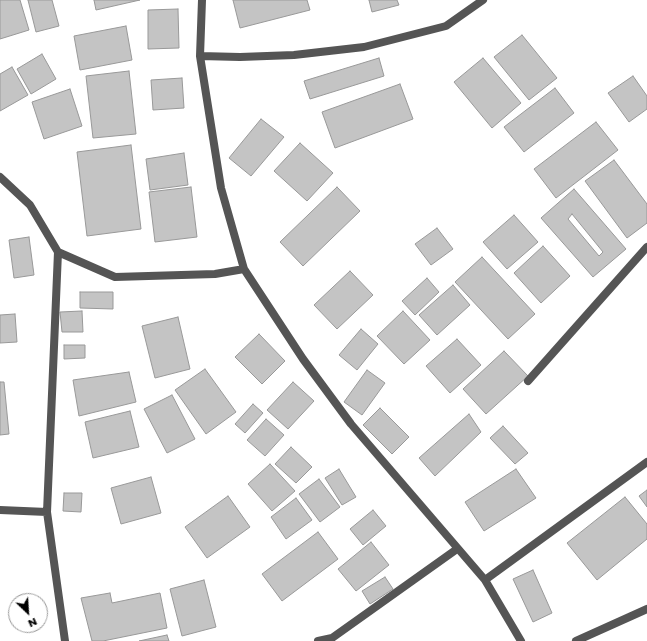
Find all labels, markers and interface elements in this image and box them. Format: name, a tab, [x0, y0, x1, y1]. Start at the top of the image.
north arrow	[8, 593, 48, 633]
text: N	[26, 614, 40, 632]

